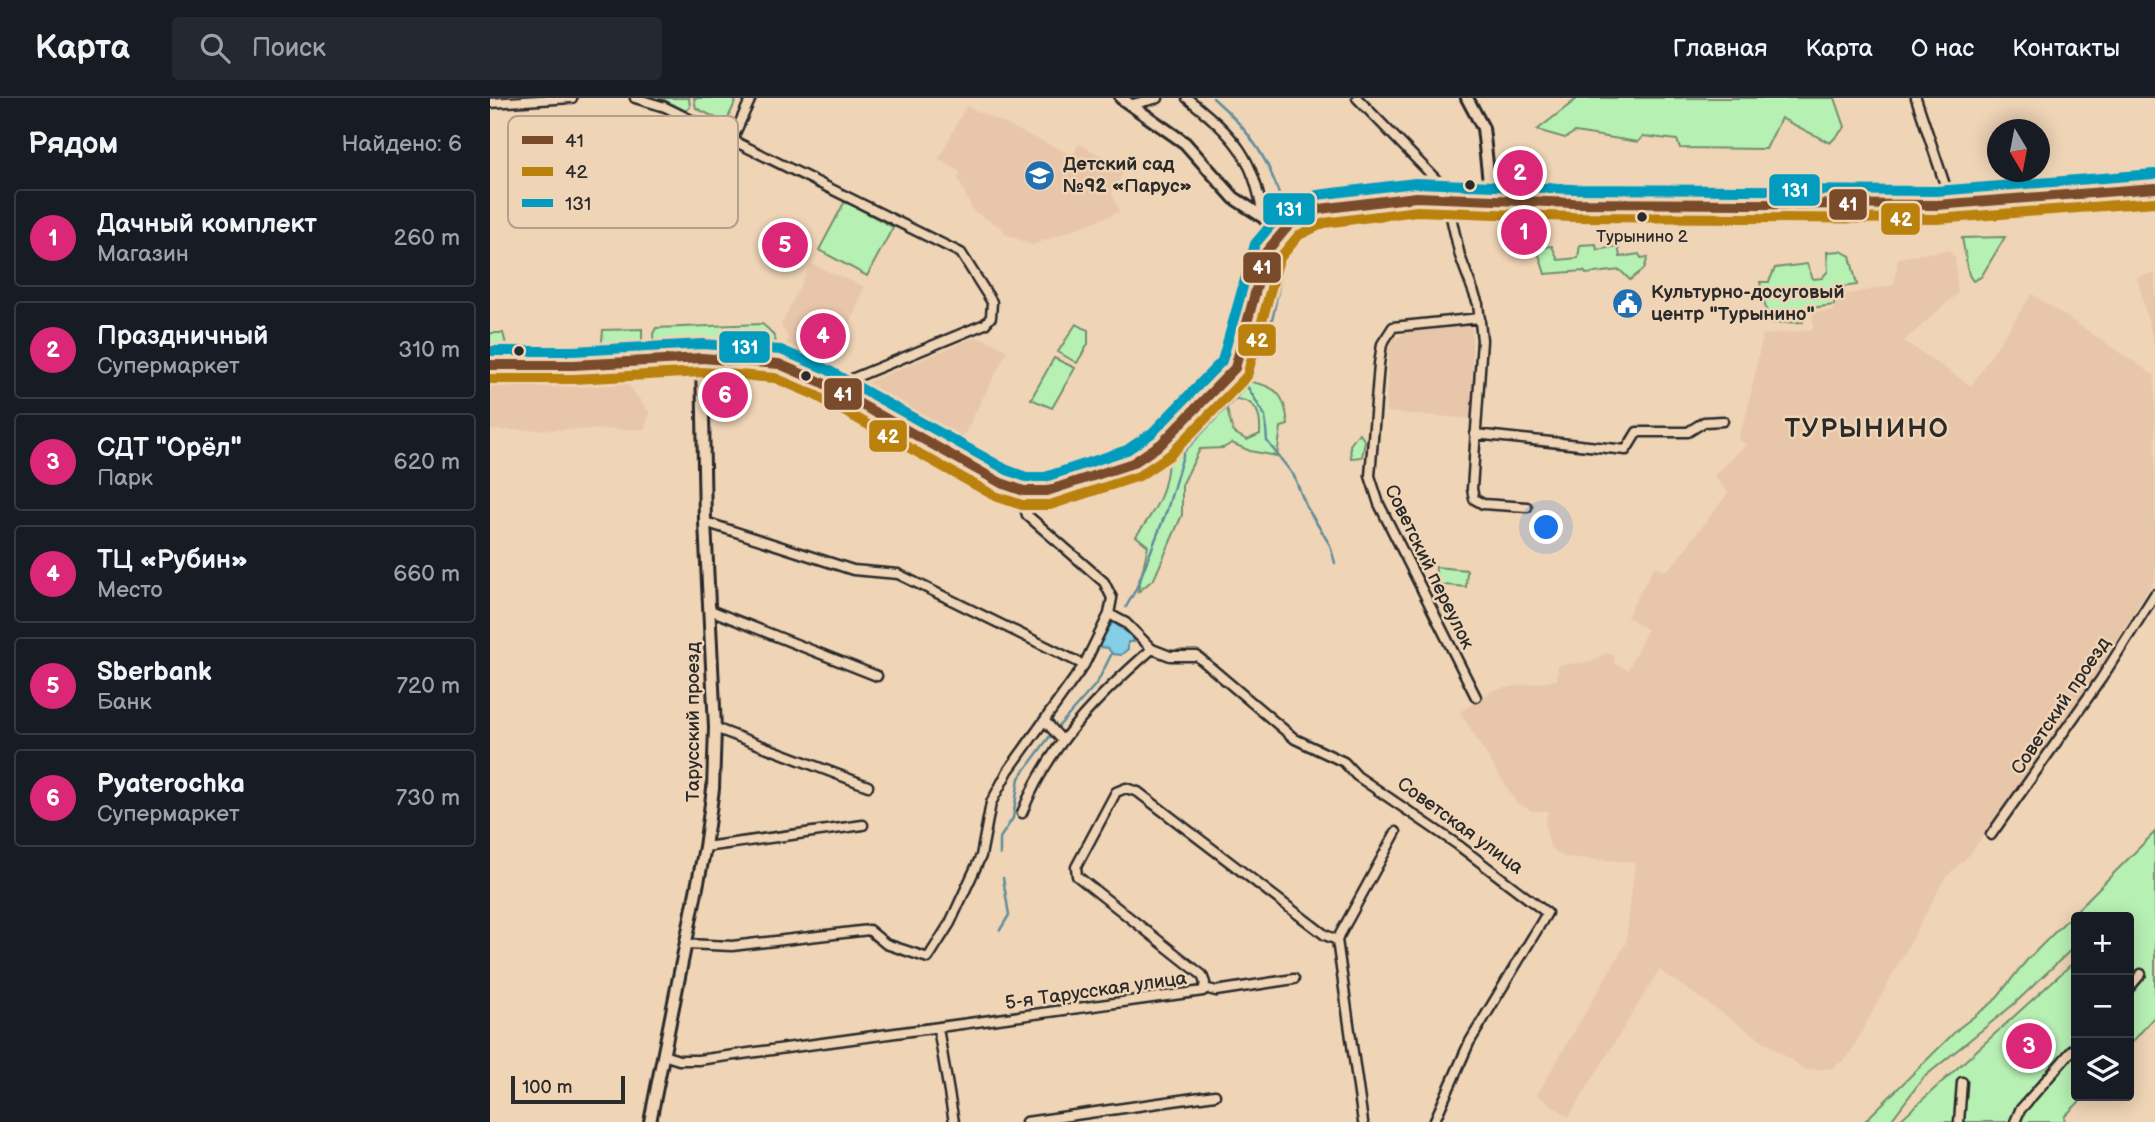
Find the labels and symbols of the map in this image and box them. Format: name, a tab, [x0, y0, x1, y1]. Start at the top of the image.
legend	[508, 116, 738, 228]
north arrow	[1987, 119, 2050, 182]
text: 41	[565, 130, 584, 153]
pin: 2	[1497, 147, 1543, 199]
place label: Детский сад №92 «Парус»	[1063, 153, 1192, 198]
school or university icon: Детский сад №92 «Парус»	[1023, 158, 1057, 192]
text: 42	[565, 161, 589, 184]
line badge: 131	[1768, 173, 1821, 207]
unlabelled marker	[1463, 178, 1477, 192]
text: 131	[1781, 180, 1809, 203]
line badge: 41	[1828, 188, 1868, 221]
line badge: 131	[1262, 192, 1316, 226]
text: 131	[565, 193, 591, 216]
text: 41	[1839, 194, 1857, 217]
text: 131	[1275, 199, 1303, 222]
line badge: 42	[1880, 202, 1921, 236]
pin: 1	[1501, 206, 1547, 258]
text: 42	[1890, 209, 1913, 232]
marker: Турынино 2	[1635, 210, 1649, 224]
pin: 5	[762, 219, 808, 271]
place label: Турынино 2	[1596, 227, 1688, 247]
line badge: 41	[1242, 251, 1282, 284]
text: 41	[1253, 257, 1271, 280]
place label: Культурно-досуговый центр "Турынино"	[1651, 281, 1844, 326]
public building icon: Культурно-досуговый центр "Турынино"	[1611, 286, 1645, 320]
pin: 4	[800, 310, 846, 362]
line badge: 42	[1237, 323, 1277, 357]
line badge: 131	[718, 330, 771, 364]
text: 42	[1246, 330, 1269, 353]
text: 131	[731, 337, 759, 360]
unlabelled marker	[512, 344, 526, 358]
pin: 6	[702, 369, 748, 421]
unlabelled marker	[799, 369, 813, 383]
line badge: 41	[823, 377, 863, 411]
text: 41	[834, 384, 852, 407]
district label: ТУРЫНИНО	[1784, 414, 1950, 445]
line badge: 42	[868, 419, 908, 453]
text: 42	[877, 426, 900, 449]
street label: Советский переулок	[1379, 481, 1479, 653]
your location	[1529, 510, 1563, 544]
street label: Советский проезд	[2007, 633, 2116, 779]
street label: Тарусский проезд	[682, 642, 705, 802]
street label: Советская улица	[1392, 773, 1528, 879]
street label: 5-я Тарусская улица	[1004, 967, 1188, 1015]
pin: 3	[2006, 1020, 2052, 1072]
scale bar	[511, 1073, 625, 1105]

